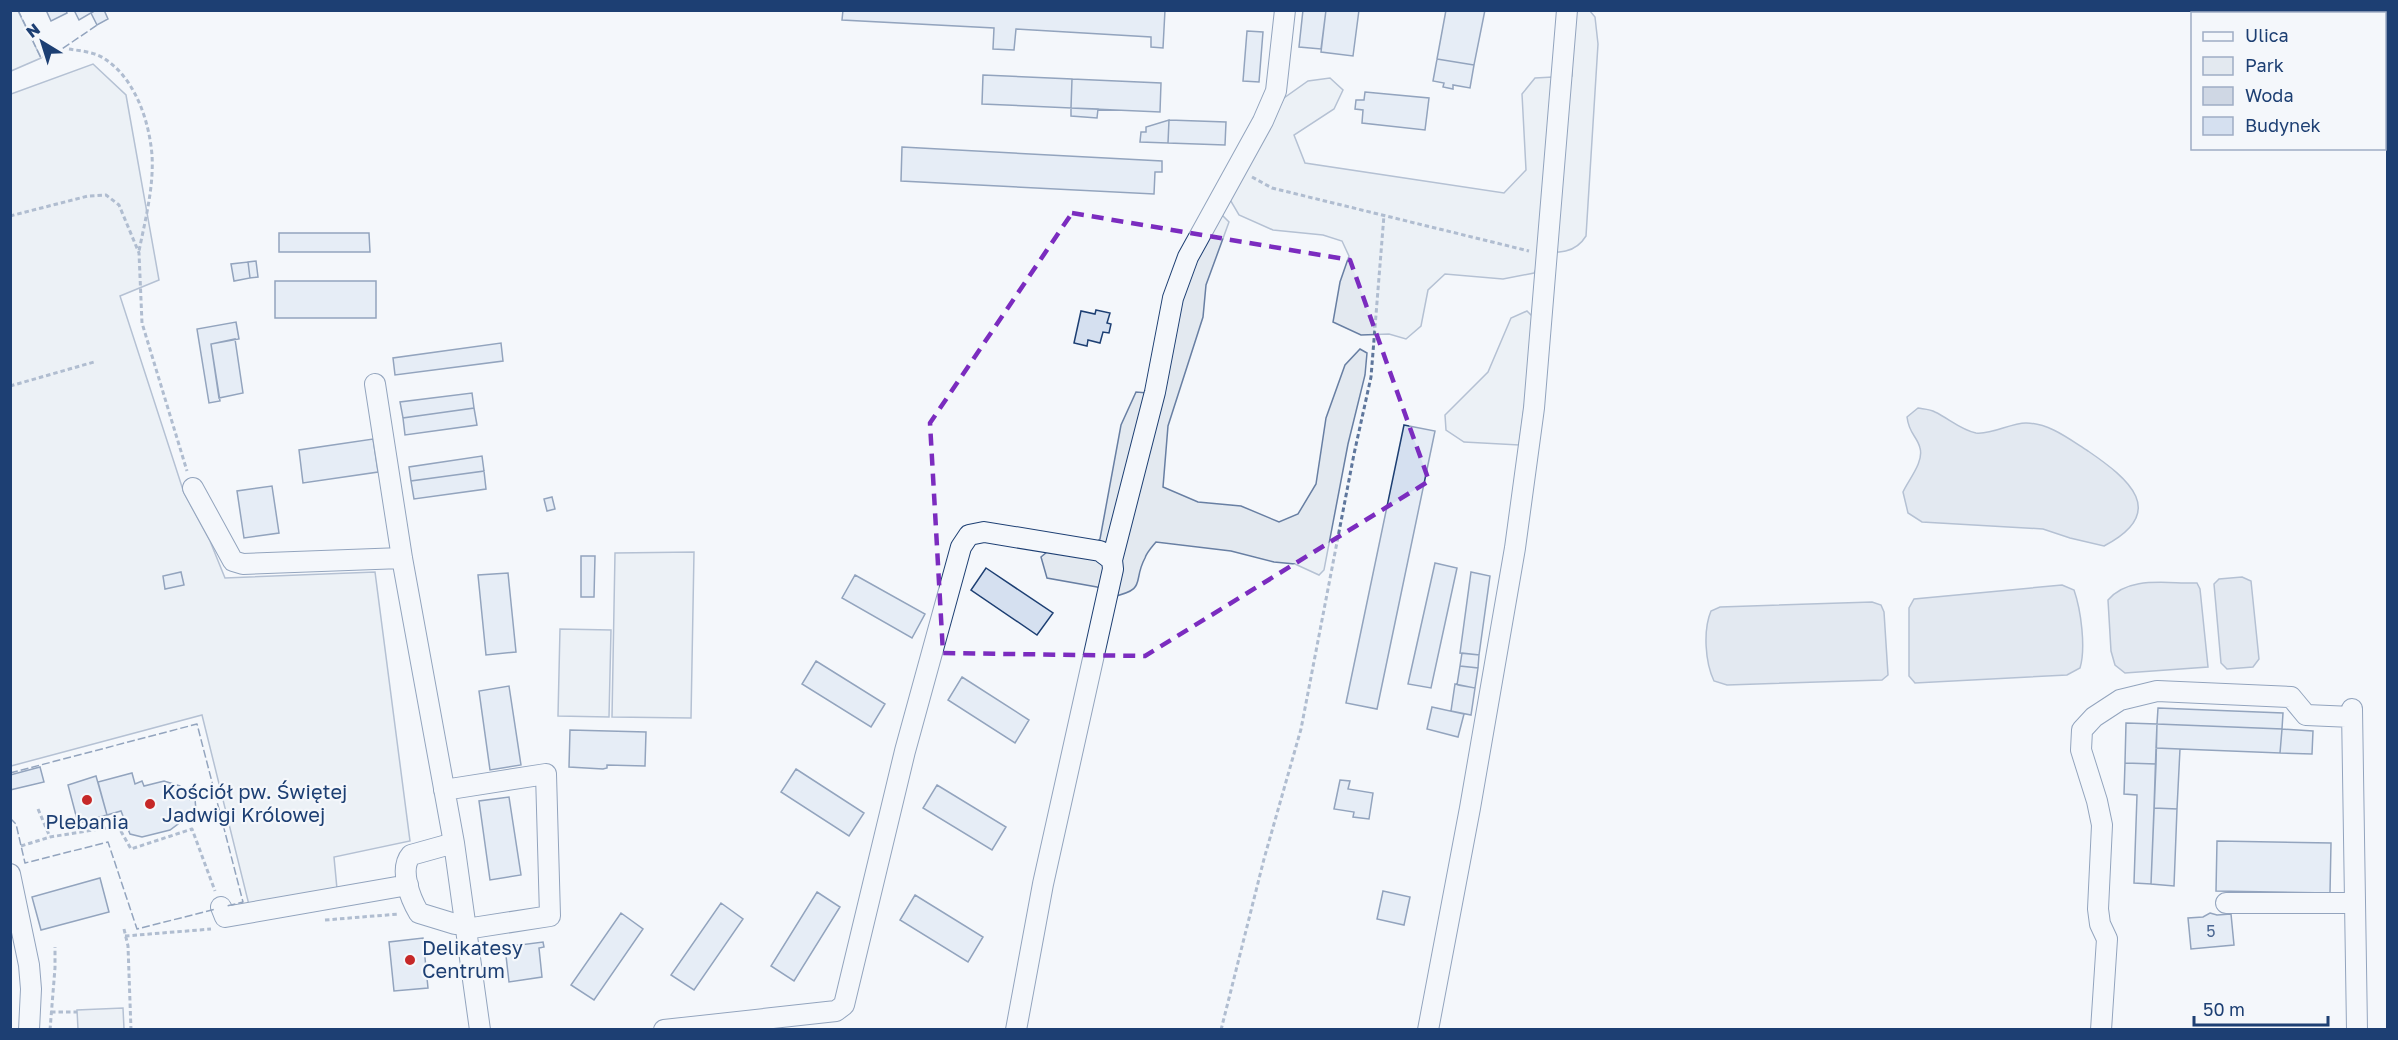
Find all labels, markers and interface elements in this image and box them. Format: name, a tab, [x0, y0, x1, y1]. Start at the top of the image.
north arrow	[12, 12, 72, 72]
legend	[2191, 12, 2386, 150]
text: N	[22, 19, 44, 42]
text: Ulica	[2245, 24, 2289, 46]
text: Park	[2245, 54, 2284, 76]
text: Woda	[2245, 84, 2294, 106]
text: Budynek	[2245, 114, 2321, 136]
place label: Kościół pw. Świętej Jadwigi Królowej	[162, 779, 347, 826]
marker: Plebania	[80, 793, 94, 807]
marker: Kościół pw. Świętej Jadwigi Królowej	[143, 797, 157, 811]
place label: Plebania	[45, 809, 129, 833]
house number: 5	[2206, 921, 2216, 941]
place label: Delikatesy Centrum	[422, 935, 523, 982]
marker: Delikatesy Centrum	[403, 953, 417, 967]
scale bar	[2194, 989, 2328, 1027]
text: 50 m	[2203, 998, 2245, 1020]

